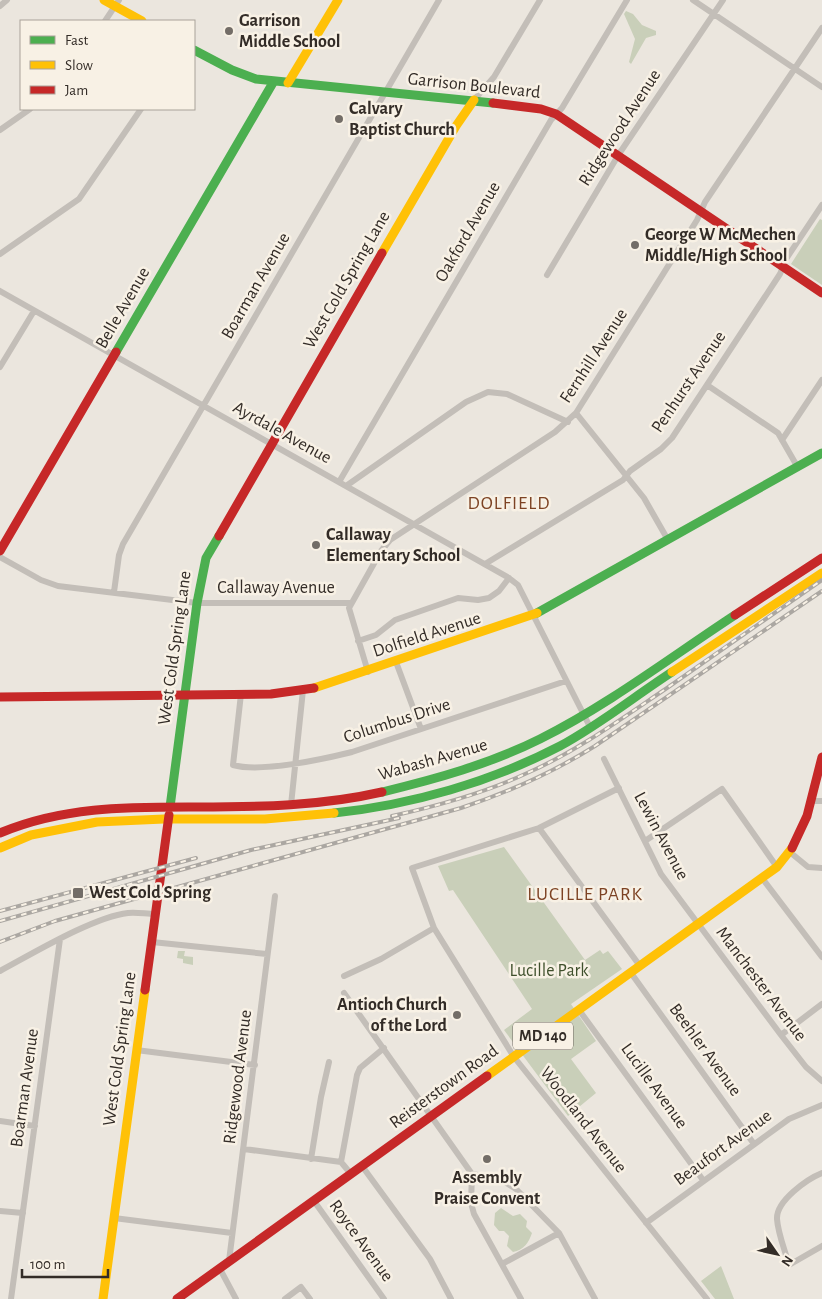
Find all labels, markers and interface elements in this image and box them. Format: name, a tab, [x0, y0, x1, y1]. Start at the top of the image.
place label: Garrison Middle School	[239, 12, 341, 51]
legend	[20, 20, 195, 110]
marker: Garrison Middle School	[223, 25, 235, 37]
text: Fast	[65, 33, 89, 48]
text: Slow	[65, 58, 93, 73]
street label: Ridgewood Avenue	[576, 66, 664, 190]
street label: Garrison Boulevard	[407, 70, 541, 102]
text: Jam	[65, 83, 88, 98]
place label: Calvary Baptist Church	[349, 100, 455, 139]
marker: Calvary Baptist Church	[333, 113, 345, 125]
street label: Oakford Avenue	[432, 179, 504, 285]
street label: West Cold Spring Lane	[300, 208, 394, 352]
place label: George W McMechen Middle/High School	[645, 226, 796, 265]
street label: Boarman Avenue	[218, 230, 294, 342]
marker: George W McMechen Middle/High School	[629, 239, 641, 251]
street label: Belle Avenue	[93, 264, 153, 352]
street label: Fernhill Avenue	[557, 306, 631, 406]
street label: Penhurst Avenue	[648, 328, 730, 436]
street label: Ayrdale Avenue	[230, 399, 334, 467]
district label: DOLFIELD	[468, 494, 550, 513]
place label: Callaway Elementary School	[326, 526, 461, 565]
marker: Callaway Elementary School	[310, 539, 322, 551]
street label: West Cold Spring Lane	[155, 570, 195, 726]
street label: Callaway Avenue	[217, 579, 335, 597]
street label: Dolfield Avenue	[371, 609, 483, 661]
street label: Columbus Drive	[341, 695, 453, 747]
street label: Wabash Avenue	[376, 736, 490, 784]
street label: Lewin Avenue	[630, 789, 692, 883]
place label: West Cold Spring	[89, 884, 212, 902]
district label: LUCILLE PARK	[527, 885, 643, 904]
marker: West Cold Spring	[71, 886, 85, 900]
street label: Manchester Avenue	[712, 924, 810, 1044]
park label: Lucille Park	[509, 962, 589, 980]
street label: West Cold Spring Lane	[100, 971, 140, 1127]
place label: Antioch Church of the Lord	[337, 996, 448, 1035]
street label: Beehler Avenue	[666, 1000, 744, 1100]
street label: Ridgewood Avenue	[221, 1009, 255, 1145]
marker: Antioch Church of the Lord	[451, 1009, 463, 1021]
road number: MD 140	[513, 1022, 573, 1050]
street label: Boarman Avenue	[8, 1028, 42, 1148]
street label: Lucille Avenue	[617, 1040, 691, 1132]
street label: Reisterstown Road	[386, 1042, 502, 1132]
street label: Woodland Avenue	[536, 1064, 630, 1176]
street label: Beaufort Avenue	[671, 1107, 775, 1189]
marker: Assembly Praise Convent	[481, 1153, 493, 1165]
place label: Assembly Praise Convent	[434, 1169, 540, 1208]
street label: Royce Avenue	[325, 1197, 397, 1285]
north arrow	[752, 1229, 802, 1279]
scale bar	[22, 1246, 109, 1278]
text: N	[778, 1253, 795, 1269]
text: 100 m	[30, 1257, 65, 1272]

